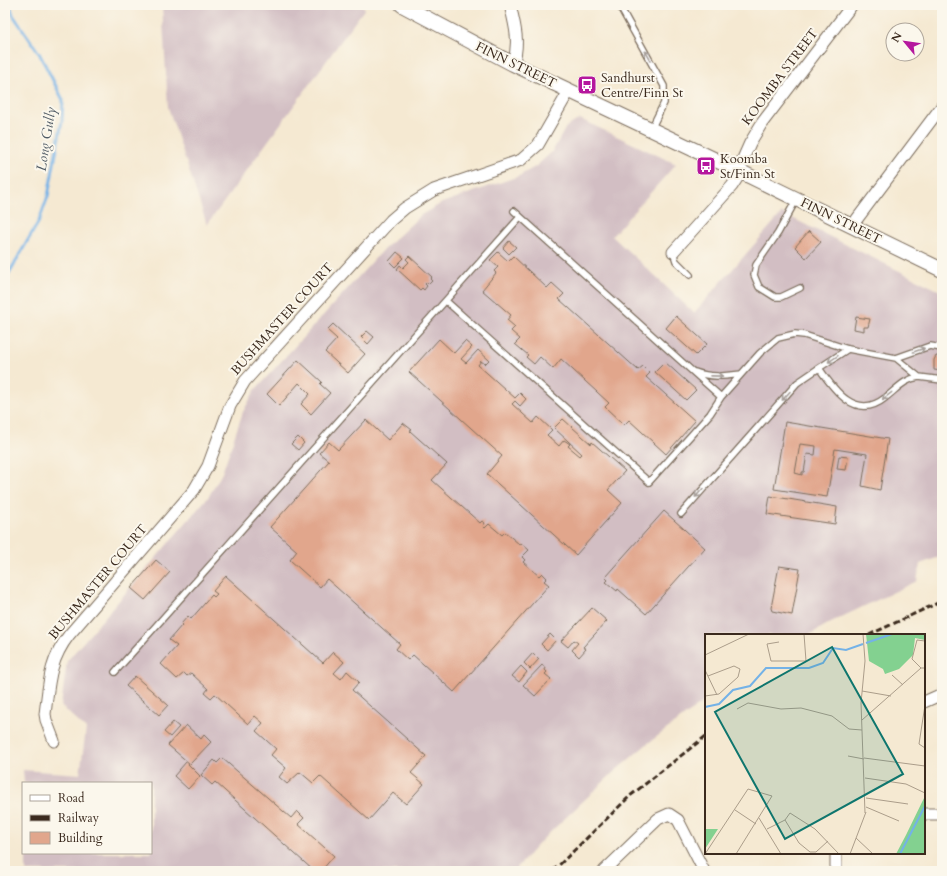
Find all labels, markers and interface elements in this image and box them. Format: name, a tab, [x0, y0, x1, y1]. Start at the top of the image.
north arrow	[885, 22, 925, 62]
street label: KOOMBA STREET	[738, 25, 823, 129]
text: N	[888, 29, 906, 45]
street label: FINN STREET	[472, 38, 560, 93]
one-way arrow	[644, 50, 652, 62]
place label: Sandhurst Centre/Finn St	[601, 69, 683, 102]
bus stop icon: Sandhurst Centre/Finn St	[576, 74, 598, 96]
water label: Long Gully	[32, 105, 60, 172]
place label: Koomba St/Finn St	[720, 150, 775, 183]
bus stop icon: Koomba St/Finn St	[695, 155, 717, 177]
street label: FINN STREET	[797, 194, 885, 249]
street label: BUSHMASTER COURT	[227, 259, 338, 379]
one-way arrow	[912, 346, 925, 353]
one-way arrow	[828, 355, 839, 363]
one-way arrow	[710, 372, 723, 380]
one-way arrow	[781, 391, 790, 401]
one-way arrow	[881, 392, 892, 400]
one-way arrow	[695, 488, 704, 498]
street label: BUSHMASTER COURT	[44, 520, 152, 643]
inset map	[705, 634, 925, 854]
legend	[22, 782, 152, 854]
text: Road	[58, 790, 85, 806]
text: Railway	[58, 810, 100, 826]
text: Building	[58, 830, 103, 846]

